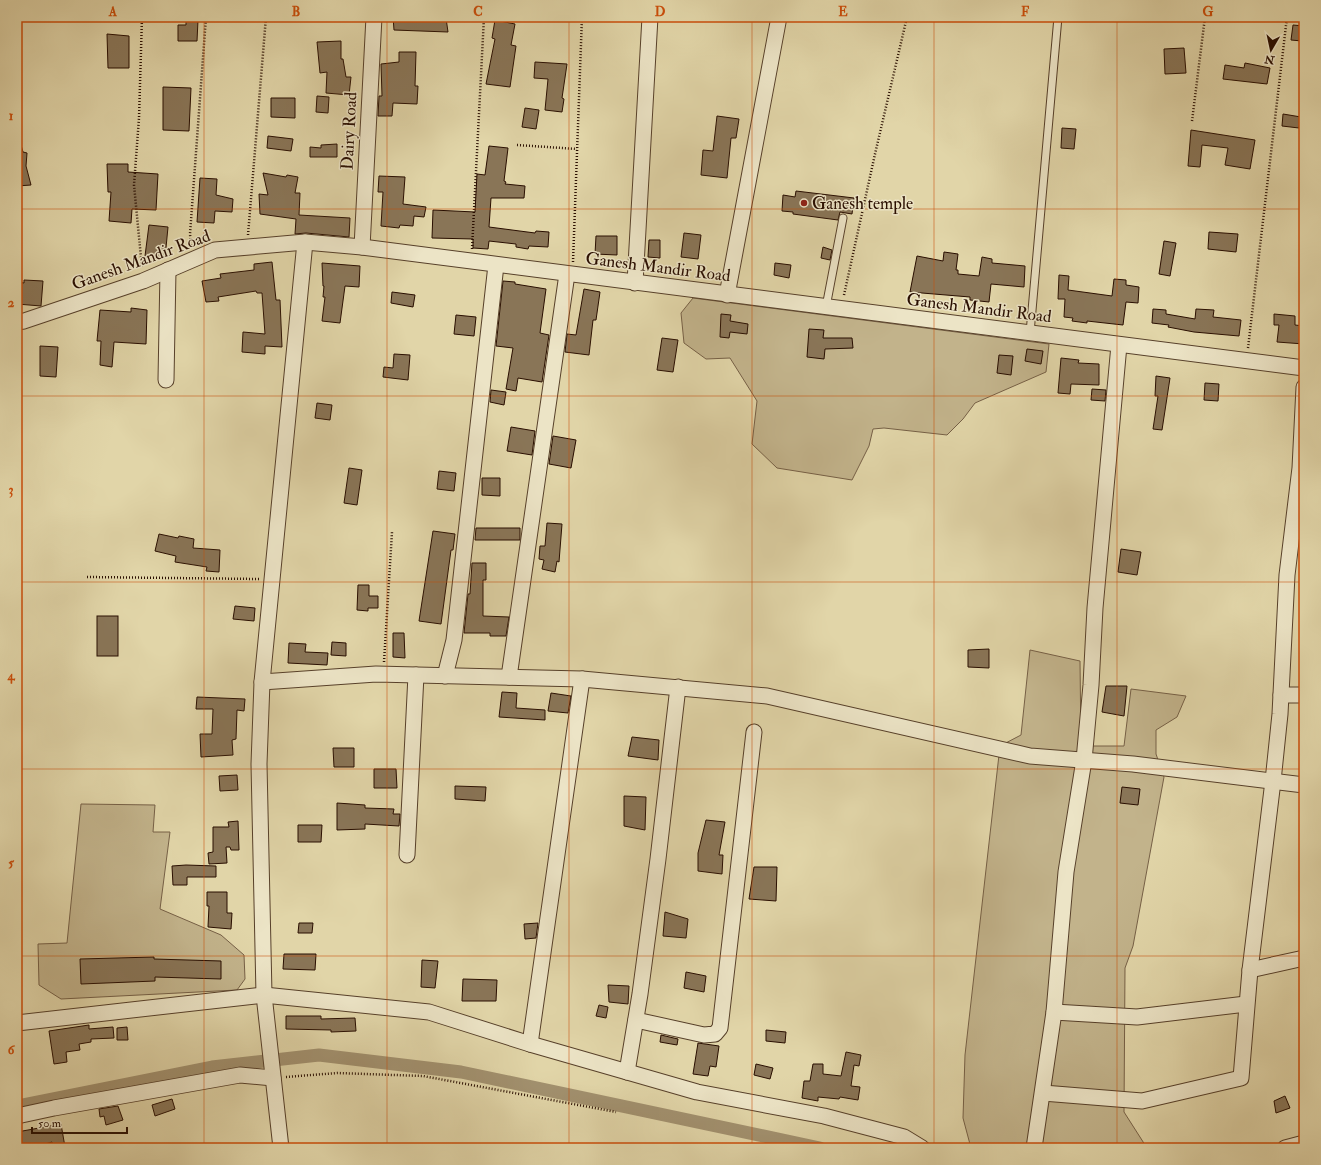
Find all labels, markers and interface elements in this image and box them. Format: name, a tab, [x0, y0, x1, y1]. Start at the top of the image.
text: A	[108, 4, 118, 20]
text: B	[292, 4, 300, 20]
text: C	[473, 4, 483, 20]
text: D	[655, 4, 666, 20]
text: E	[838, 4, 848, 20]
text: F	[1021, 4, 1030, 20]
text: G	[1203, 4, 1214, 20]
north arrow	[1251, 30, 1291, 70]
text: N	[1263, 52, 1276, 67]
street label: Dairy Road	[336, 91, 363, 171]
text: 1	[9, 108, 14, 124]
place label: Ganesh temple	[812, 193, 913, 215]
marker: Ganesh temple	[799, 198, 809, 208]
street label: Ganesh Mandir Road	[69, 225, 214, 295]
street label: Ganesh Mandir Road	[584, 248, 732, 286]
street label: Ganesh Mandir Road	[905, 289, 1053, 327]
text: 2	[8, 295, 15, 311]
text: 3	[9, 482, 14, 498]
text: 4	[6, 668, 15, 684]
text: 5	[8, 855, 14, 871]
text: 6	[8, 1042, 16, 1058]
scale bar	[32, 1109, 127, 1135]
text: 50 m	[38, 1116, 62, 1131]

